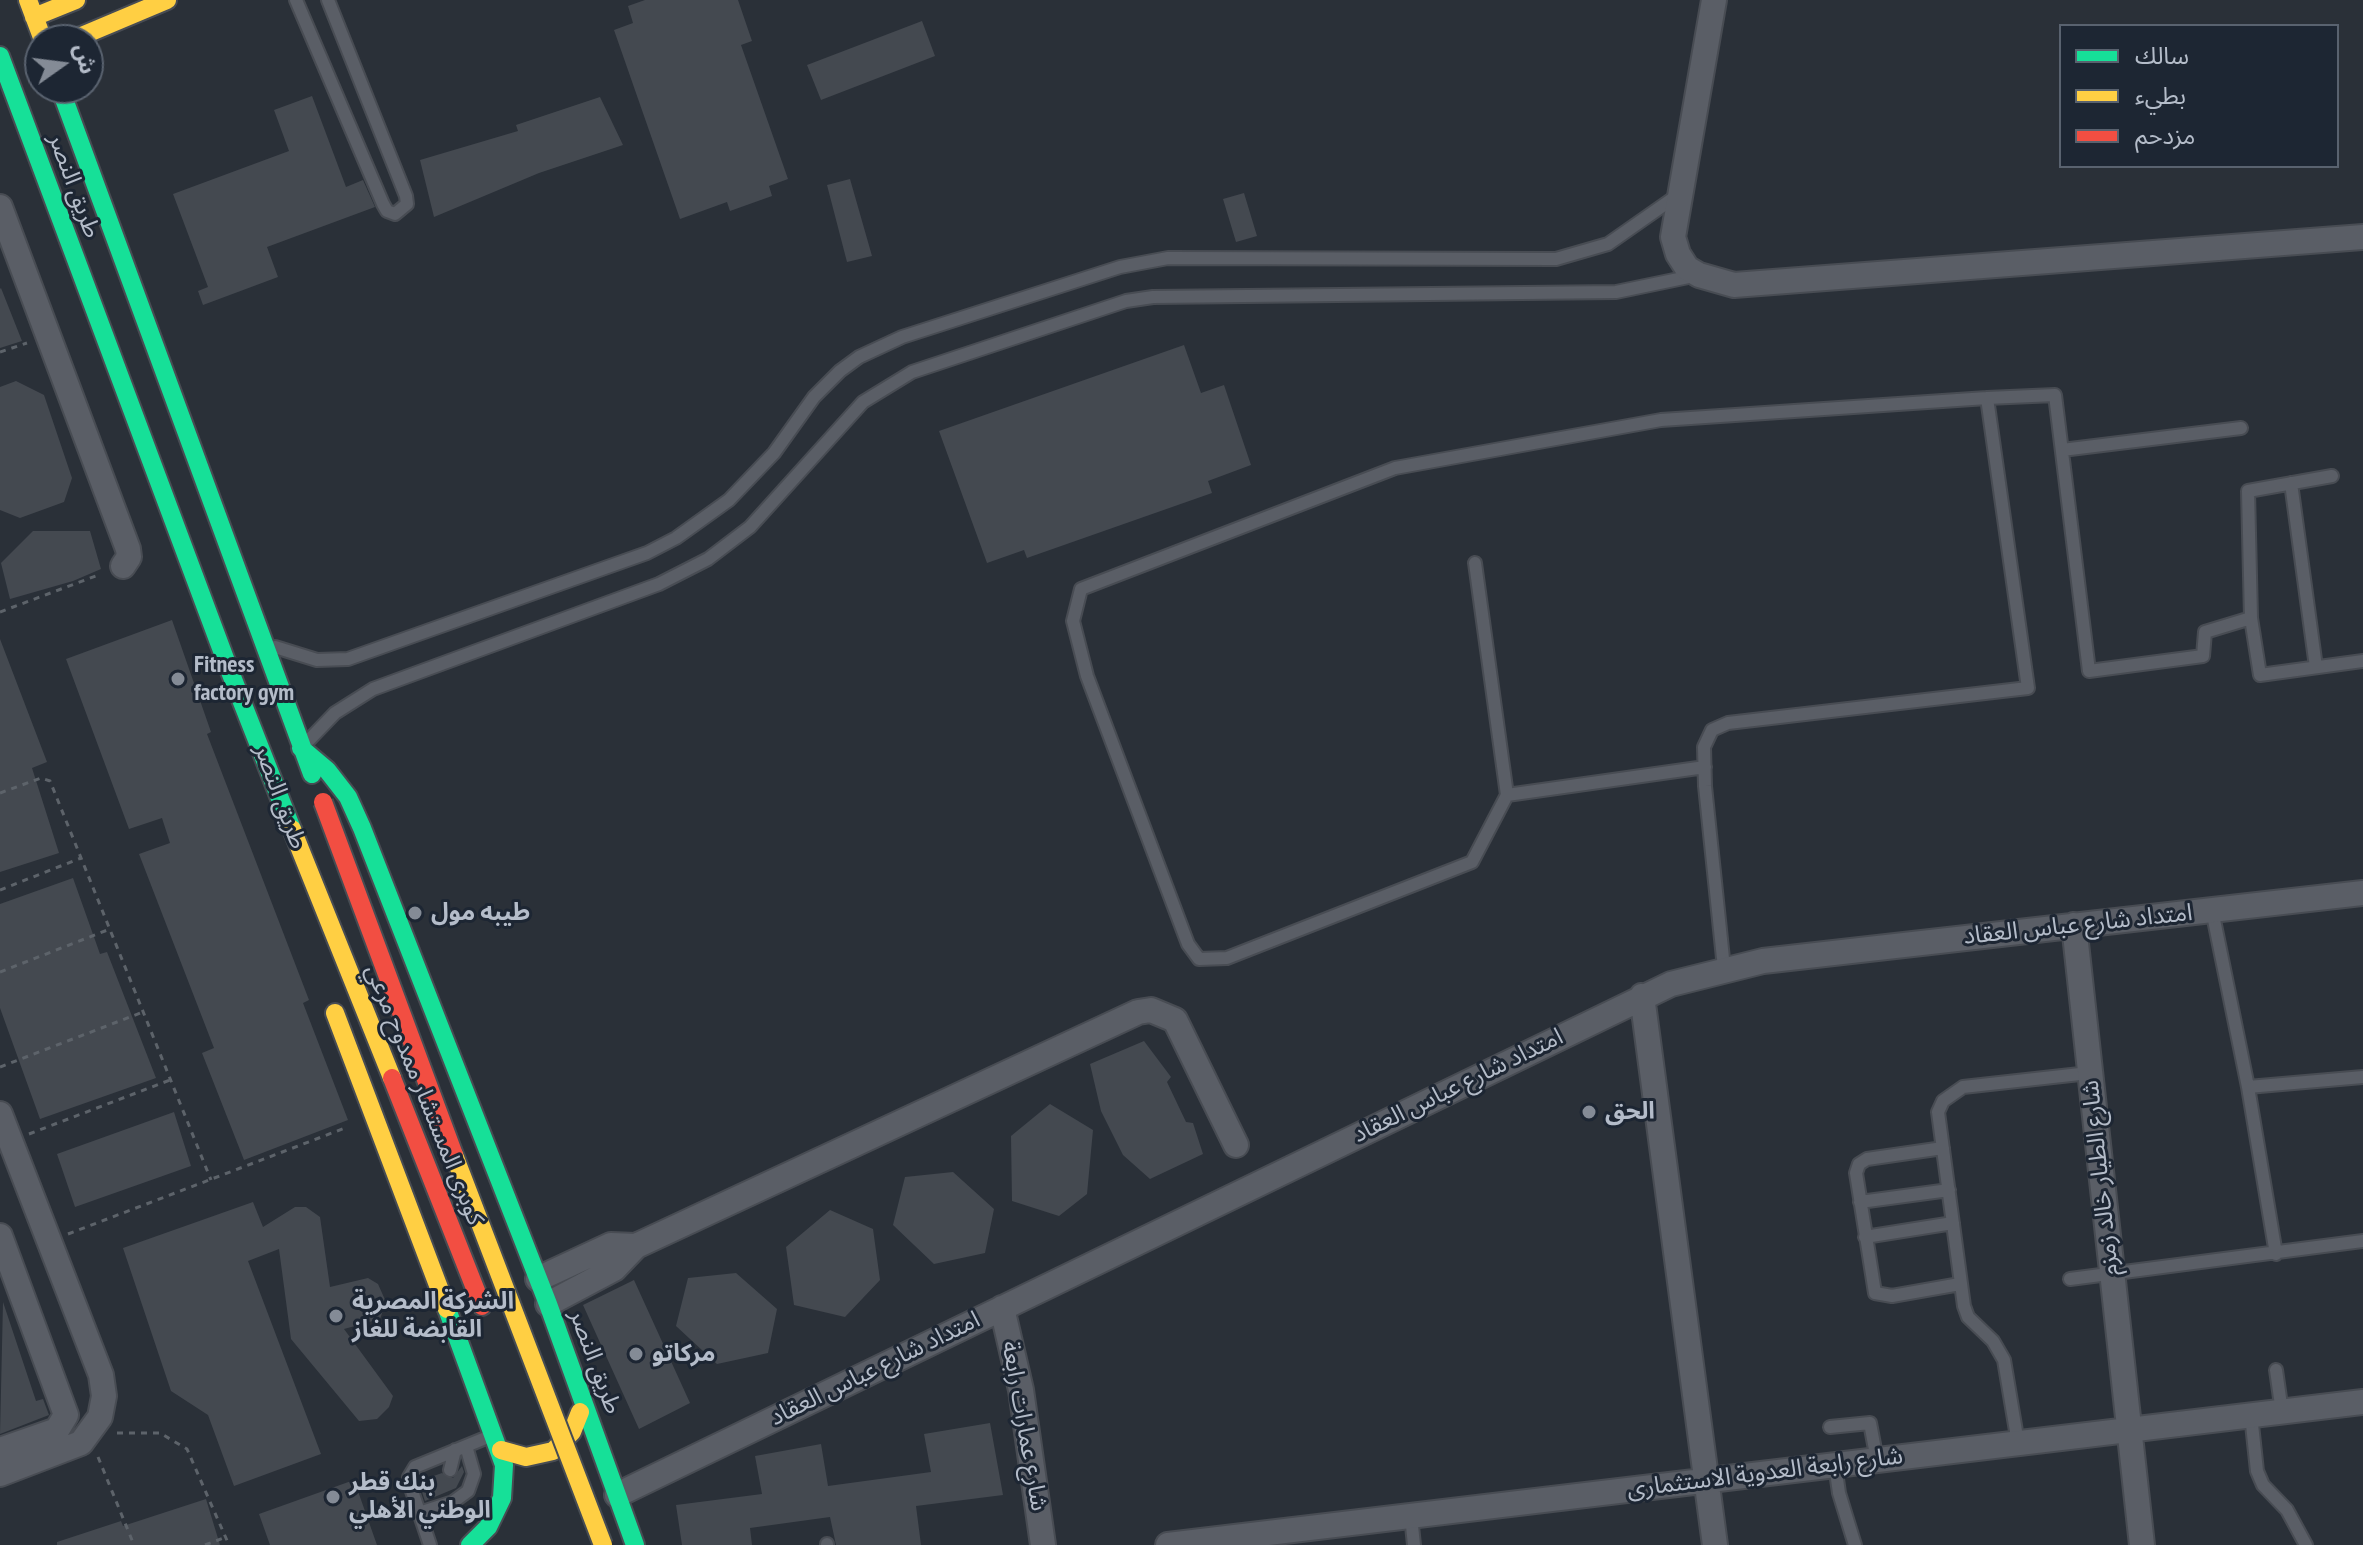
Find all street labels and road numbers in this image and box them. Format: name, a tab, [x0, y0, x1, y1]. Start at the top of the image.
street label: طريق النصر	[42, 130, 106, 242]
street label: طريق النصر	[248, 741, 312, 853]
street label: امتداد شارع عباس العقاد	[1962, 899, 2194, 951]
street label: كوبرى المستشار ممدوح مرعي	[358, 960, 490, 1230]
street label: امتداد شارع عباس العقاد	[1348, 1023, 1568, 1149]
street label: شارع الطيار خالد زمزم	[2076, 1079, 2126, 1277]
street label: طريق النصر	[563, 1306, 627, 1418]
street label: امتداد شارع عباس العقاد	[765, 1306, 985, 1432]
street label: شارع عمارات رابعة	[995, 1339, 1053, 1513]
street label: شارع رابعة العدوية الاستثمارى	[1625, 1442, 1905, 1504]

